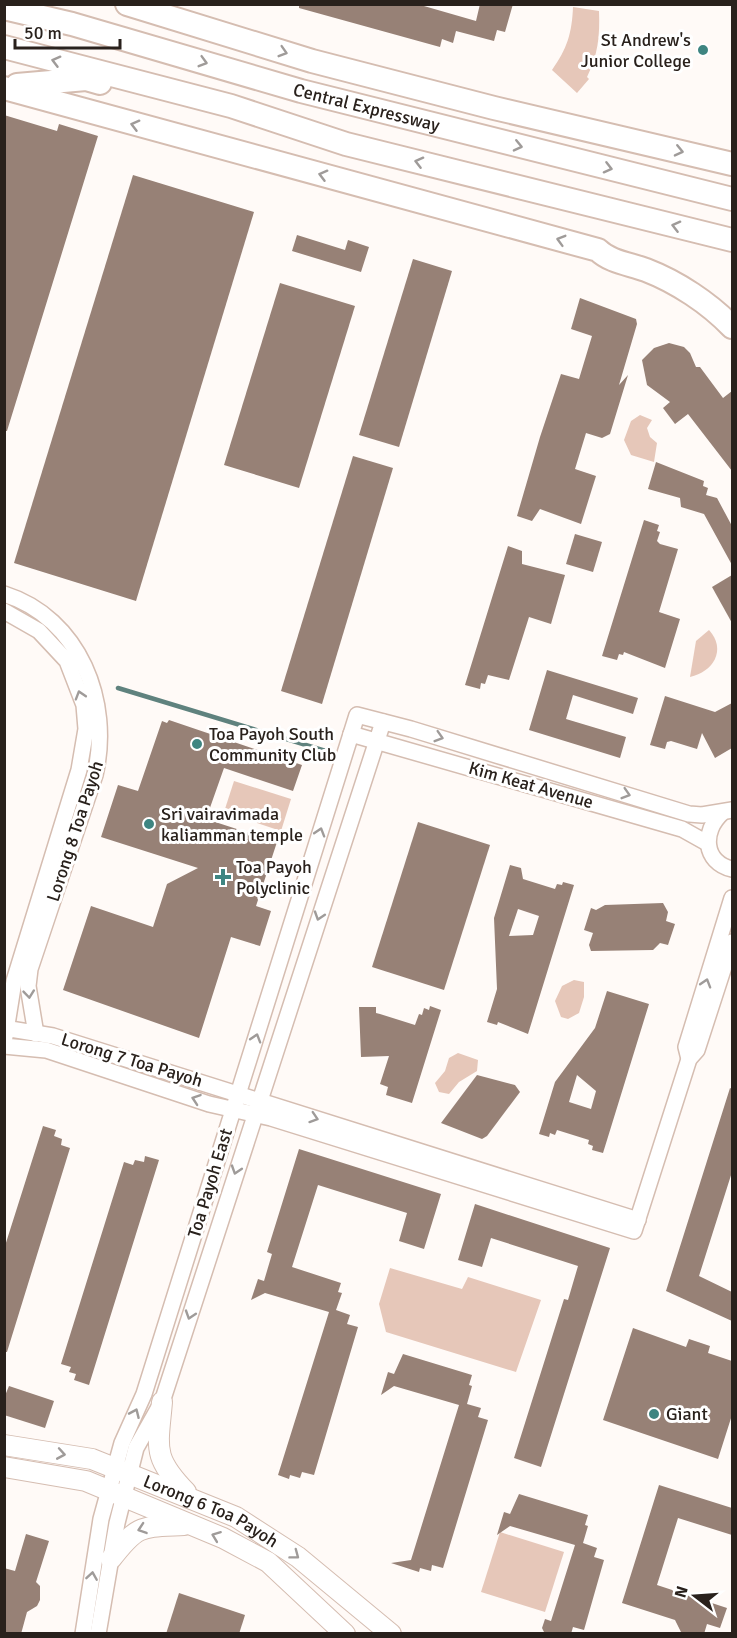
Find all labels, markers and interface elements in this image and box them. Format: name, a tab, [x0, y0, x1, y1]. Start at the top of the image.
scale bar	[15, 12, 120, 50]
text: 50 m	[24, 22, 62, 44]
place label: St Andrew's Junior College	[581, 29, 691, 72]
marker: St Andrew's Junior College	[696, 43, 710, 57]
one-way arrow	[277, 45, 288, 57]
one-way arrow	[51, 55, 61, 68]
one-way arrow	[197, 55, 208, 67]
street label: Central Expressway	[291, 78, 443, 136]
one-way arrow	[130, 119, 140, 132]
one-way arrow	[513, 138, 523, 151]
one-way arrow	[673, 144, 683, 157]
one-way arrow	[414, 157, 424, 170]
one-way arrow	[603, 160, 613, 173]
one-way arrow	[318, 170, 328, 183]
one-way arrow	[671, 220, 681, 233]
one-way arrow	[556, 234, 566, 247]
one-way arrow	[75, 690, 87, 701]
place label: Toa Payoh South Community Club	[209, 723, 336, 766]
one-way arrow	[433, 730, 444, 743]
marker: Toa Payoh South Community Club	[190, 737, 204, 751]
street label: Kim Keat Avenue	[466, 757, 596, 813]
street label: Lorong 8 Toa Payoh	[42, 758, 108, 904]
one-way arrow	[620, 787, 631, 800]
place label: Sri vairavimada kaliamman temple	[161, 803, 303, 846]
marker: Sri vairavimada kaliamman temple	[142, 817, 156, 831]
one-way arrow	[313, 827, 325, 838]
place label: Toa Payoh Polyclinic	[236, 856, 312, 899]
marker: Toa Payoh Polyclinic	[214, 868, 232, 886]
one-way arrow	[313, 910, 326, 921]
one-way arrow	[699, 978, 711, 989]
one-way arrow	[22, 990, 35, 999]
street label: Lorong 7 Toa Payoh	[59, 1028, 205, 1092]
one-way arrow	[249, 1033, 261, 1044]
one-way arrow	[191, 1094, 202, 1107]
one-way arrow	[308, 1111, 319, 1124]
street label: Toa Payoh East	[183, 1126, 237, 1240]
one-way arrow	[231, 1164, 244, 1175]
one-way arrow	[184, 1309, 197, 1320]
place label: Giant	[666, 1403, 708, 1425]
marker: Giant	[647, 1407, 661, 1421]
one-way arrow	[128, 1408, 140, 1419]
one-way arrow	[55, 1447, 65, 1460]
street label: Lorong 6 Toa Payoh	[140, 1470, 282, 1552]
one-way arrow	[138, 1522, 148, 1535]
one-way arrow	[211, 1530, 222, 1543]
one-way arrow	[289, 1548, 300, 1559]
north arrow	[665, 1566, 725, 1626]
one-way arrow	[85, 1571, 98, 1581]
text: N	[670, 1584, 693, 1600]

